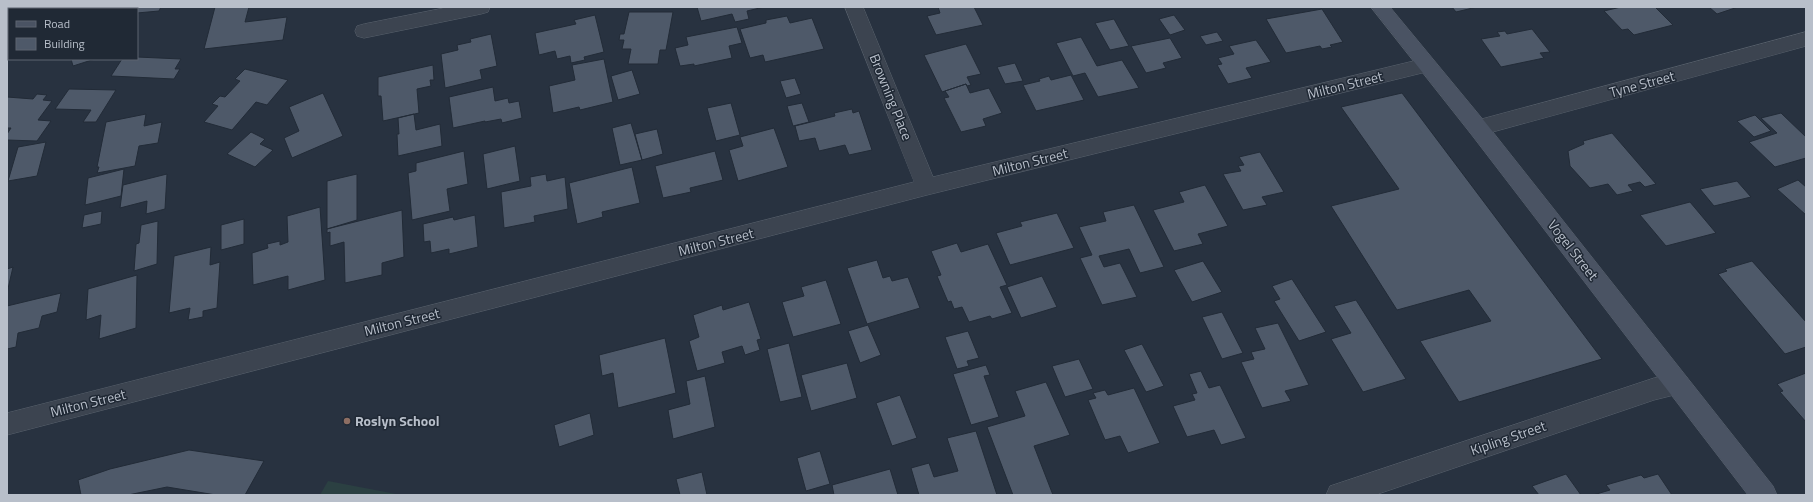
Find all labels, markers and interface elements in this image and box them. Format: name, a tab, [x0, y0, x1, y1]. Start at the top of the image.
legend	[8, 8, 138, 60]
text: Road	[44, 14, 70, 33]
text: Building	[44, 34, 85, 53]
street label: Browning Place	[865, 51, 918, 143]
street label: Milton Street	[1305, 65, 1385, 104]
street label: Tyne Street	[1607, 65, 1677, 102]
street label: Milton Street	[990, 142, 1070, 181]
street label: Vogel Street	[1543, 215, 1604, 284]
street label: Milton Street	[676, 222, 756, 261]
street label: Milton Street	[362, 302, 442, 341]
street label: Milton Street	[48, 383, 128, 422]
place label: Roslyn School	[355, 410, 440, 431]
street label: Kipling Street	[1467, 415, 1548, 460]
marker: Roslyn School	[342, 416, 352, 426]

